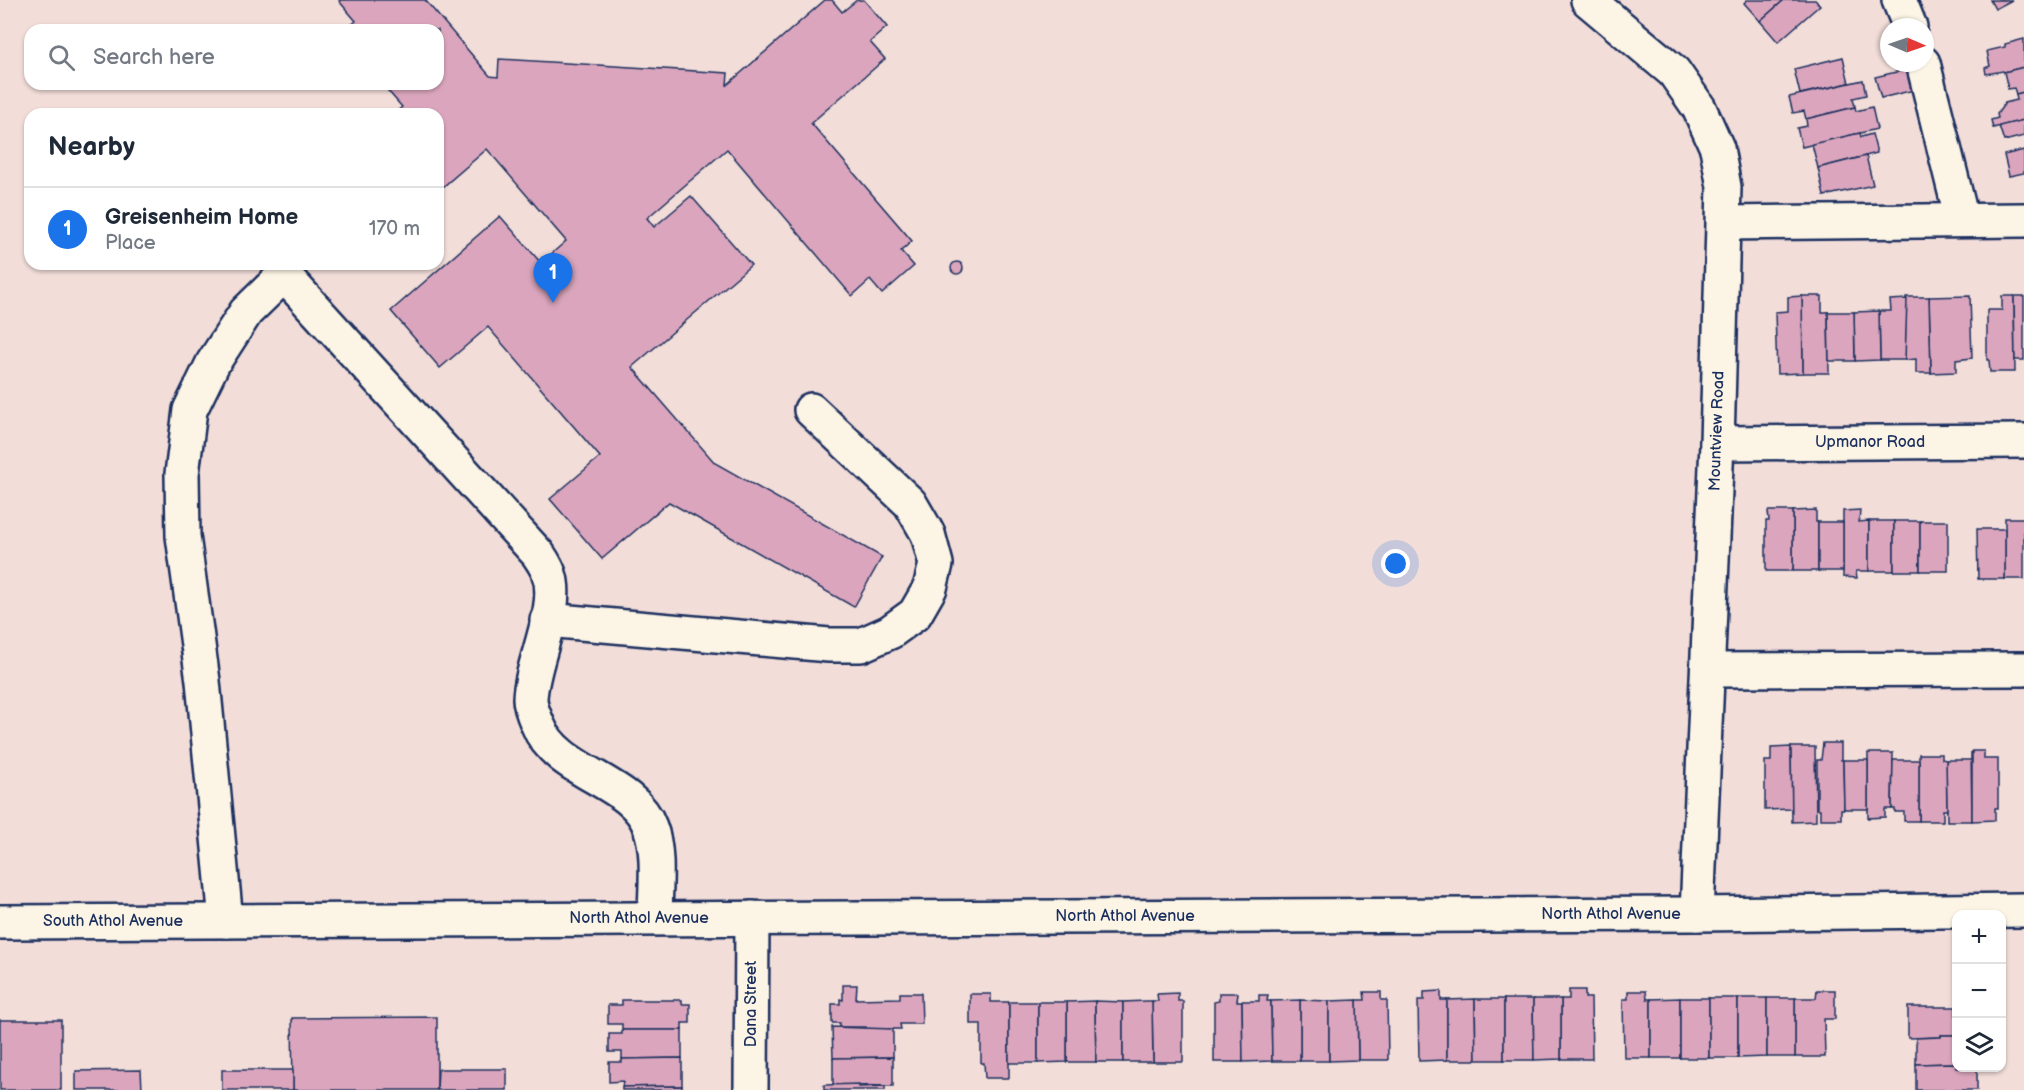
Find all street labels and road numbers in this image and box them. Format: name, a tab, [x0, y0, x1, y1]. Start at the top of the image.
street label: Mountview Road	[1705, 371, 1729, 491]
street label: Upmanor Road	[1815, 433, 1925, 452]
street label: North Athol Avenue	[1541, 905, 1681, 924]
street label: North Athol Avenue	[1055, 907, 1195, 926]
street label: North Athol Avenue	[569, 909, 709, 928]
street label: South Athol Avenue	[43, 912, 183, 931]
street label: Dana Street	[742, 961, 761, 1047]

